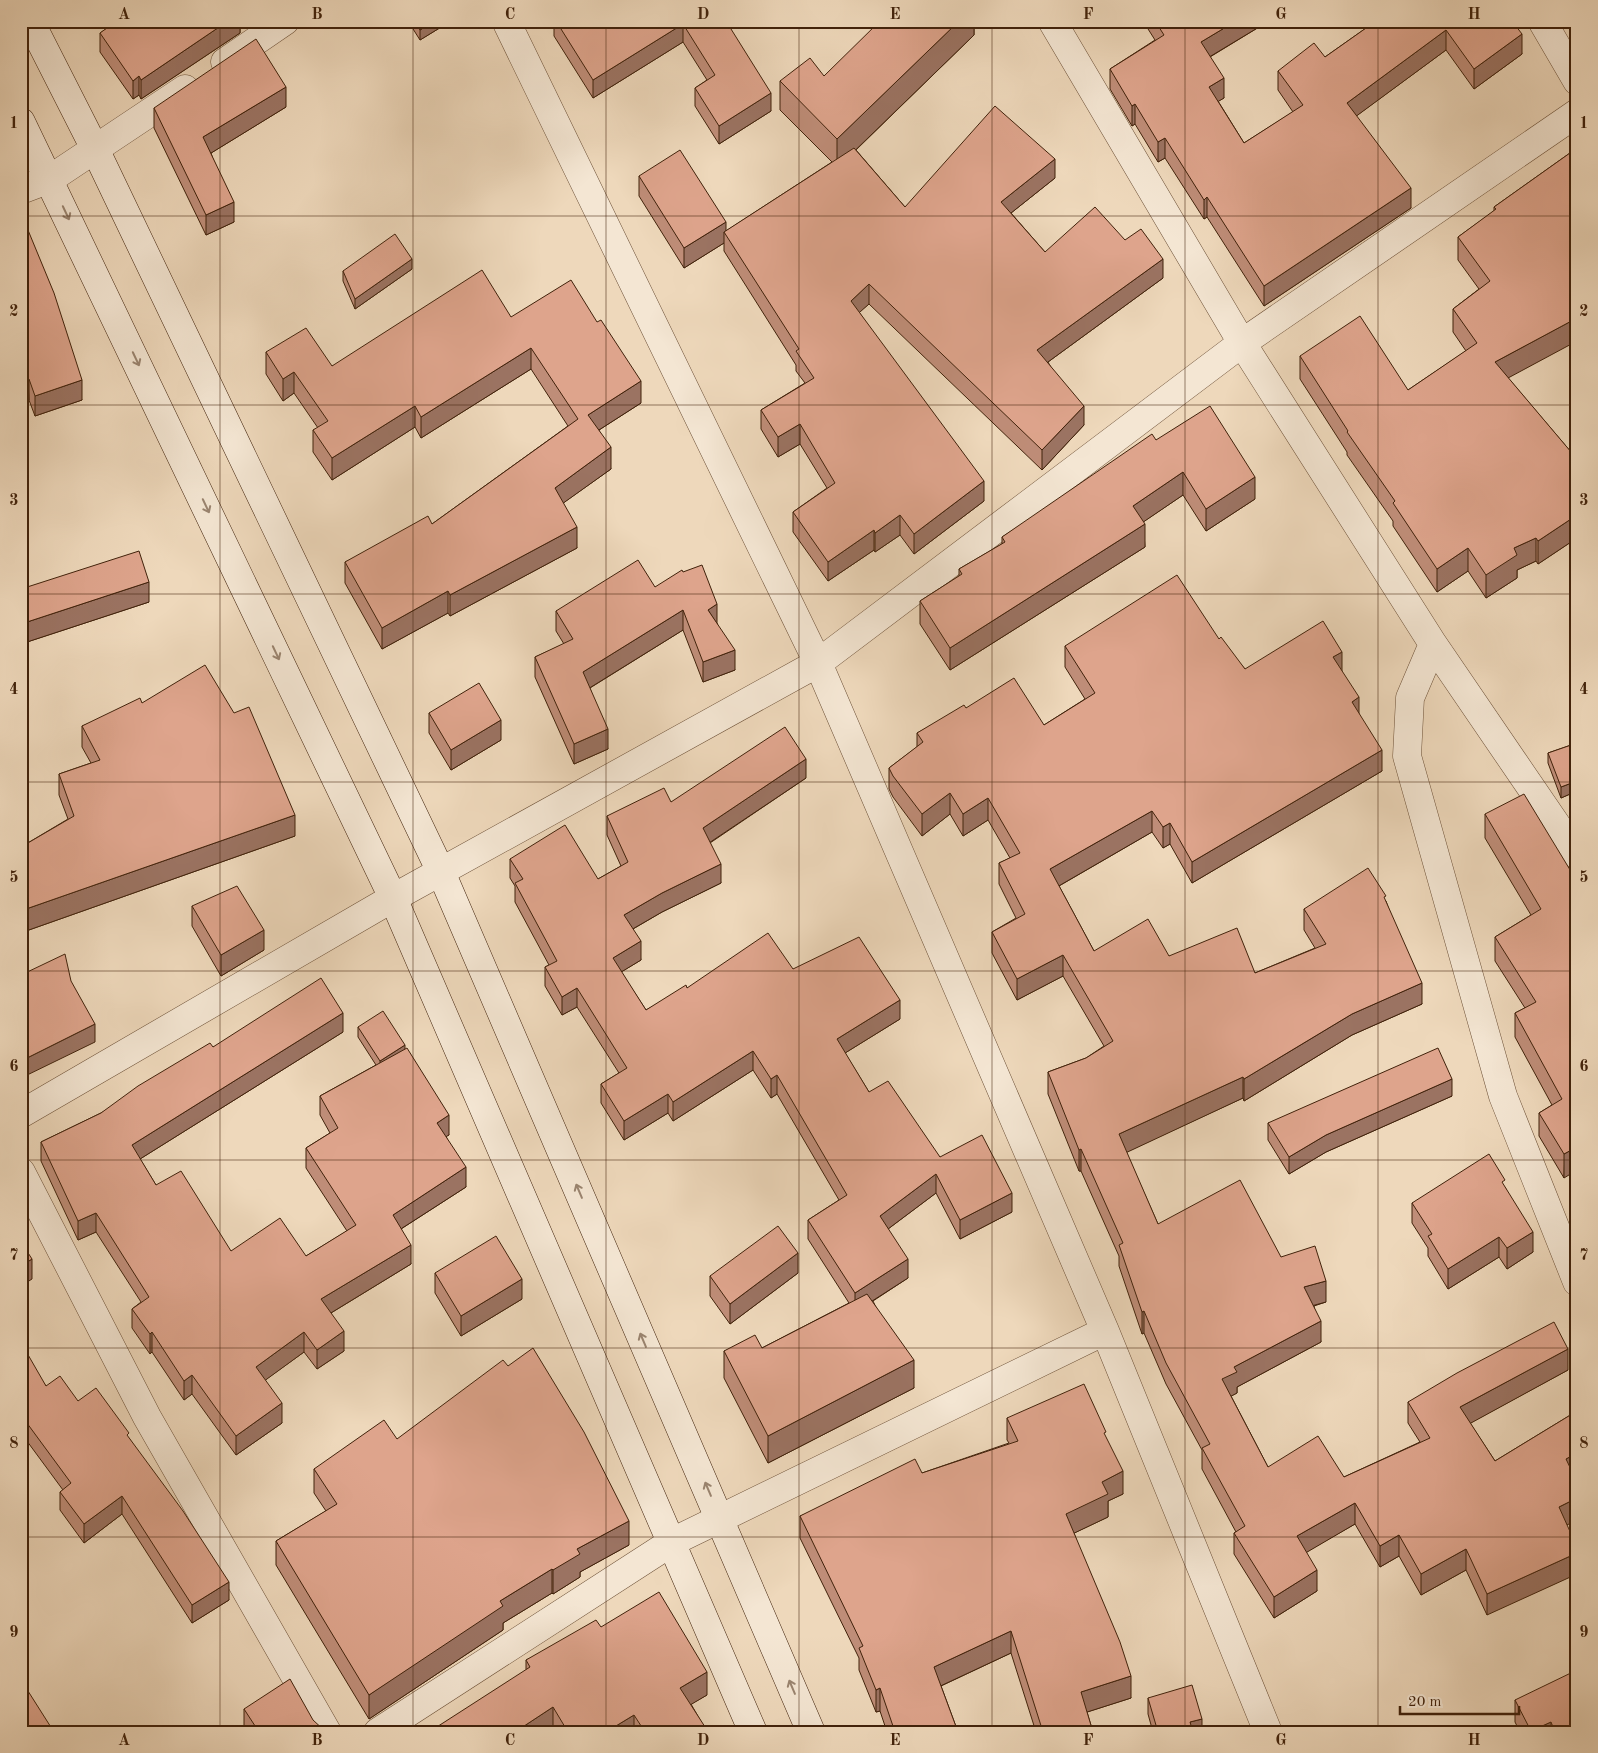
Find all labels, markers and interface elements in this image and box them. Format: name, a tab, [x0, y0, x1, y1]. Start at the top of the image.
text: A	[118, 7, 130, 23]
text: B	[311, 7, 323, 23]
text: C	[505, 7, 515, 23]
text: D	[697, 7, 709, 23]
text: E	[889, 7, 901, 23]
text: F	[1083, 7, 1094, 23]
text: G	[1275, 7, 1287, 23]
text: H	[1467, 7, 1481, 23]
text: 1	[9, 116, 19, 132]
text: 1	[1579, 116, 1589, 132]
one-way arrow	[62, 205, 72, 220]
text: 2	[9, 304, 19, 320]
text: 2	[1579, 304, 1589, 320]
one-way arrow	[132, 351, 142, 366]
text: 3	[9, 493, 19, 509]
text: 3	[1579, 493, 1589, 509]
one-way arrow	[202, 498, 212, 513]
one-way arrow	[271, 645, 281, 660]
text: 4	[9, 682, 19, 698]
text: 4	[1579, 682, 1589, 698]
text: 5	[9, 870, 19, 886]
text: 5	[1579, 870, 1589, 886]
text: 6	[9, 1059, 19, 1075]
text: 6	[1579, 1059, 1589, 1075]
one-way arrow	[573, 1184, 583, 1199]
text: 7	[9, 1248, 19, 1264]
text: 7	[1579, 1248, 1589, 1264]
one-way arrow	[638, 1333, 648, 1348]
text: 8	[9, 1436, 19, 1452]
text: 8	[1579, 1436, 1589, 1452]
one-way arrow	[702, 1482, 712, 1497]
text: 9	[9, 1625, 19, 1641]
text: 9	[1579, 1625, 1589, 1641]
one-way arrow	[787, 1680, 797, 1695]
scale bar	[1400, 1683, 1519, 1715]
text: 20 m	[1408, 1695, 1442, 1710]
text: A	[118, 1733, 130, 1749]
text: B	[311, 1733, 323, 1749]
text: C	[505, 1733, 515, 1749]
text: D	[697, 1733, 709, 1749]
text: E	[889, 1733, 901, 1749]
text: F	[1083, 1733, 1094, 1749]
text: G	[1275, 1733, 1287, 1749]
text: H	[1467, 1733, 1481, 1749]

